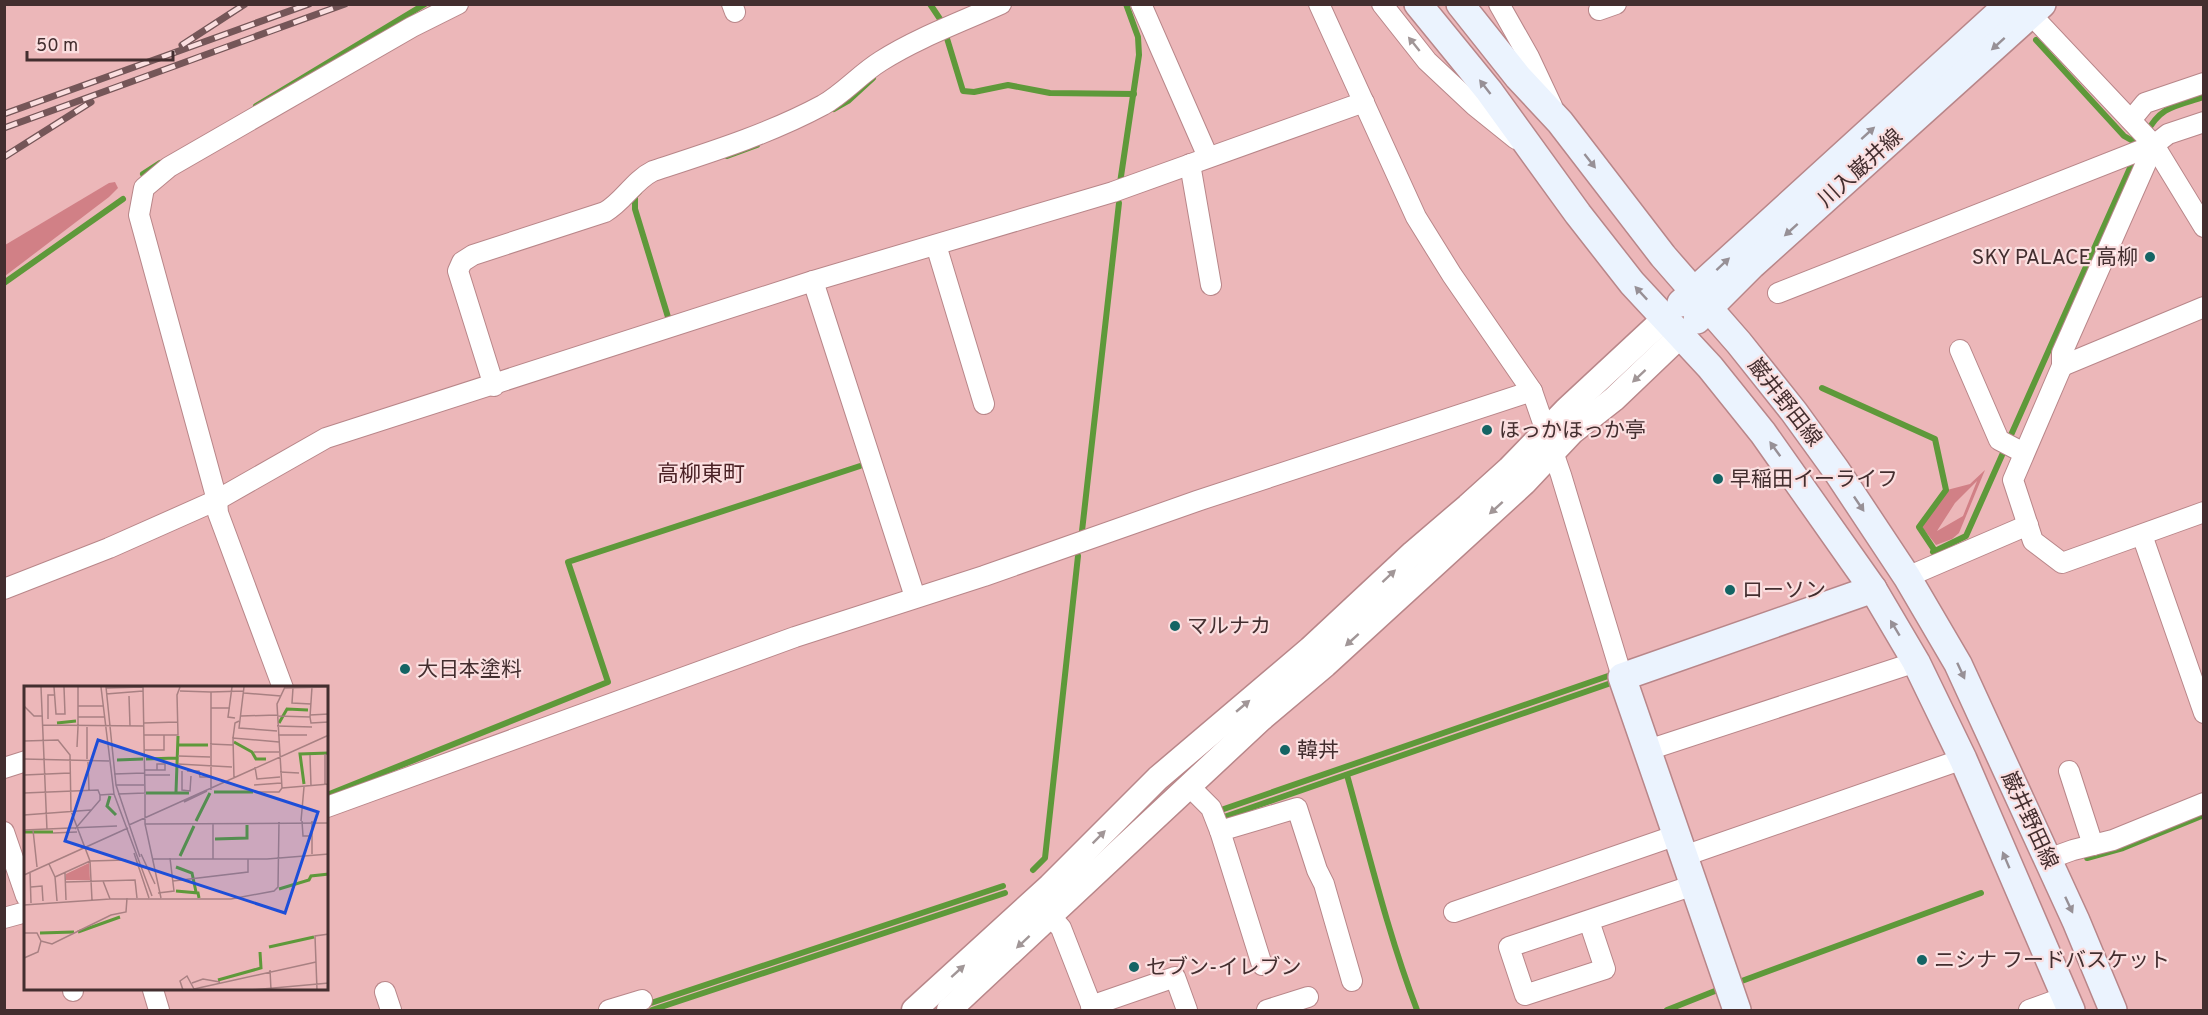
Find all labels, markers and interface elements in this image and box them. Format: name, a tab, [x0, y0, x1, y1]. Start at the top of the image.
scale bar	[27, 24, 172, 62]
text: 50 m	[36, 35, 78, 58]
one-way arrow	[1408, 37, 1420, 52]
one-way arrow	[1991, 37, 2006, 51]
one-way arrow	[1480, 80, 1492, 95]
street label: 川入巌井線	[1813, 124, 1909, 214]
one-way arrow	[1860, 126, 1875, 140]
one-way arrow	[1583, 153, 1596, 169]
one-way arrow	[1784, 223, 1799, 236]
place label: SKY PALACE 高柳	[1972, 245, 2138, 272]
marker: SKY PALACE 高柳	[2143, 250, 2157, 264]
one-way arrow	[1716, 257, 1731, 271]
one-way arrow	[1635, 286, 1649, 300]
street label: 巌井野田線	[1741, 353, 1827, 453]
one-way arrow	[1632, 369, 1647, 382]
place label: ほっかほっか亭	[1499, 418, 1646, 445]
marker: ほっかほっか亭	[1480, 423, 1494, 437]
one-way arrow	[1769, 441, 1781, 456]
district label: 高柳東町	[657, 462, 745, 489]
place label: 早稲田イーライフ	[1730, 467, 1898, 494]
marker: 早稲田イーライフ	[1711, 472, 1725, 486]
one-way arrow	[1854, 496, 1865, 513]
one-way arrow	[1489, 501, 1504, 514]
one-way arrow	[1381, 569, 1396, 583]
place label: ローソン	[1742, 578, 1826, 605]
marker: ローソン	[1723, 583, 1737, 597]
place label: マルナカ	[1187, 614, 1271, 641]
marker: マルナカ	[1168, 619, 1182, 633]
one-way arrow	[1890, 620, 1901, 636]
one-way arrow	[1345, 633, 1360, 647]
place label: 大日本塗料	[417, 657, 522, 684]
marker: 大日本塗料	[398, 662, 412, 676]
one-way arrow	[1956, 662, 1965, 679]
inset map	[24, 686, 328, 991]
one-way arrow	[1235, 699, 1251, 712]
place label: 韓丼	[1297, 738, 1339, 765]
marker: 韓丼	[1278, 743, 1292, 757]
street label: 巌井野田線	[1994, 767, 2063, 874]
one-way arrow	[1092, 830, 1107, 844]
one-way arrow	[2001, 851, 2011, 869]
one-way arrow	[2064, 896, 2074, 914]
one-way arrow	[1016, 935, 1031, 948]
place label: ニシナ フードバスケット	[1934, 948, 2170, 975]
marker: ニシナ フードバスケット	[1915, 953, 1929, 967]
place label: セブン-イレブン	[1146, 955, 1301, 982]
marker: セブン-イレブン	[1127, 960, 1141, 974]
one-way arrow	[950, 964, 965, 978]

